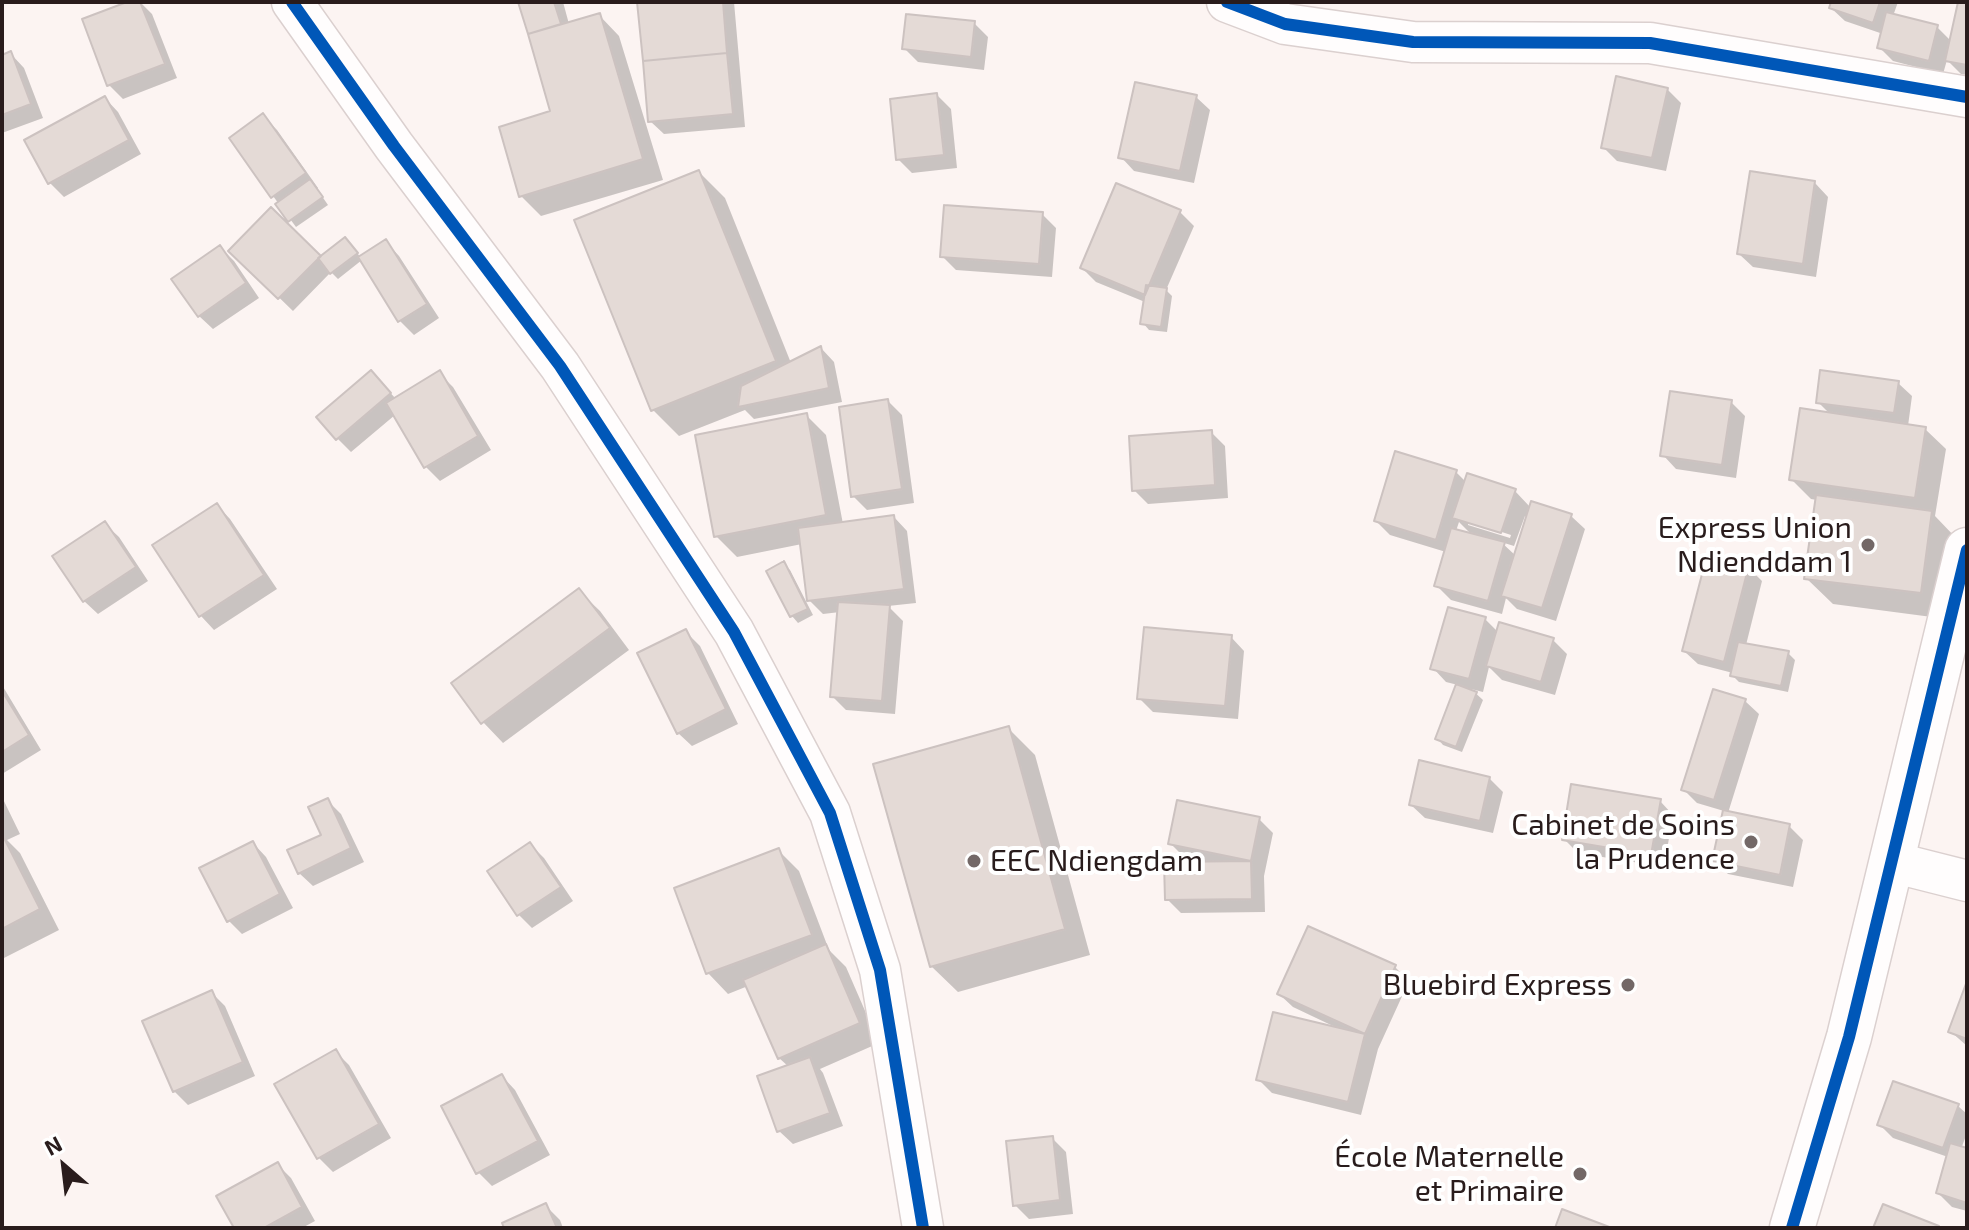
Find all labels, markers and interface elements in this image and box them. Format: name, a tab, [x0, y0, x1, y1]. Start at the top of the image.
place label: Express Union Ndienddam 1	[1658, 510, 1852, 580]
marker: Express Union Ndienddam 1	[1859, 536, 1877, 554]
place label: Cabinet de Soins la Prudence	[1511, 807, 1735, 878]
marker: Cabinet de Soins la Prudence	[1742, 833, 1760, 851]
place label: EEC Ndiengdam	[990, 843, 1203, 879]
marker: EEC Ndiengdam	[965, 852, 983, 870]
place label: Bluebird Express	[1383, 967, 1612, 1003]
marker: Bluebird Express	[1619, 976, 1637, 994]
north arrow	[24, 1126, 104, 1206]
text: N	[40, 1130, 66, 1160]
place label: École Maternelle et Primaire	[1334, 1139, 1564, 1210]
marker: École Maternelle et Primaire	[1571, 1165, 1589, 1183]

